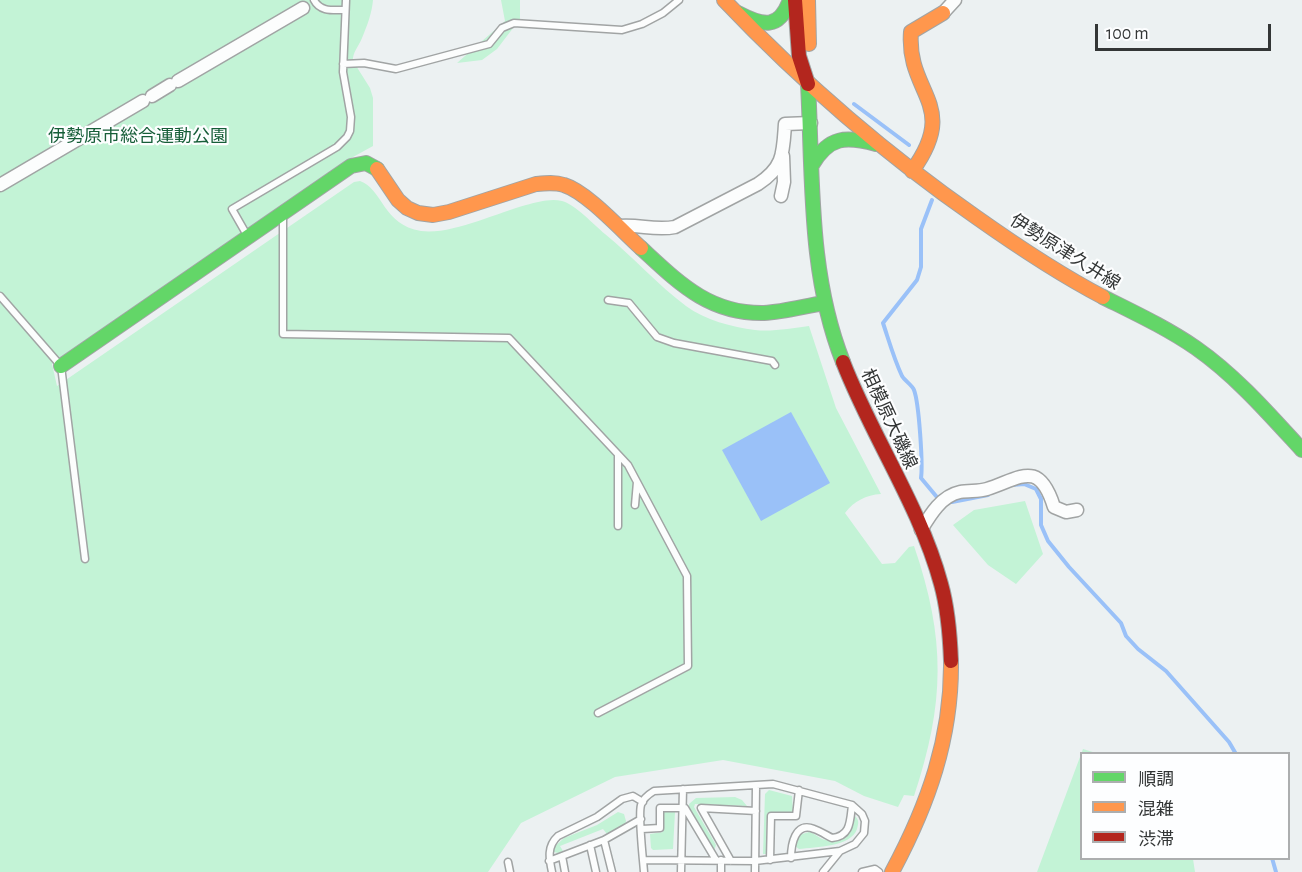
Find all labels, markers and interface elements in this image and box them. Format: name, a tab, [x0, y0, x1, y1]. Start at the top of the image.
scale bar	[1098, 12, 1274, 50]
text: 100 m	[1106, 25, 1149, 43]
park label: 伊勢原市総合運動公園	[48, 126, 228, 148]
street label: 伊勢原津久井線	[1006, 209, 1124, 295]
street label: 相模原大磯線	[856, 365, 922, 473]
legend	[1080, 752, 1290, 860]
text: 順調	[1138, 771, 1174, 789]
text: 混雑	[1138, 801, 1174, 819]
text: 渋滞	[1138, 831, 1174, 849]

